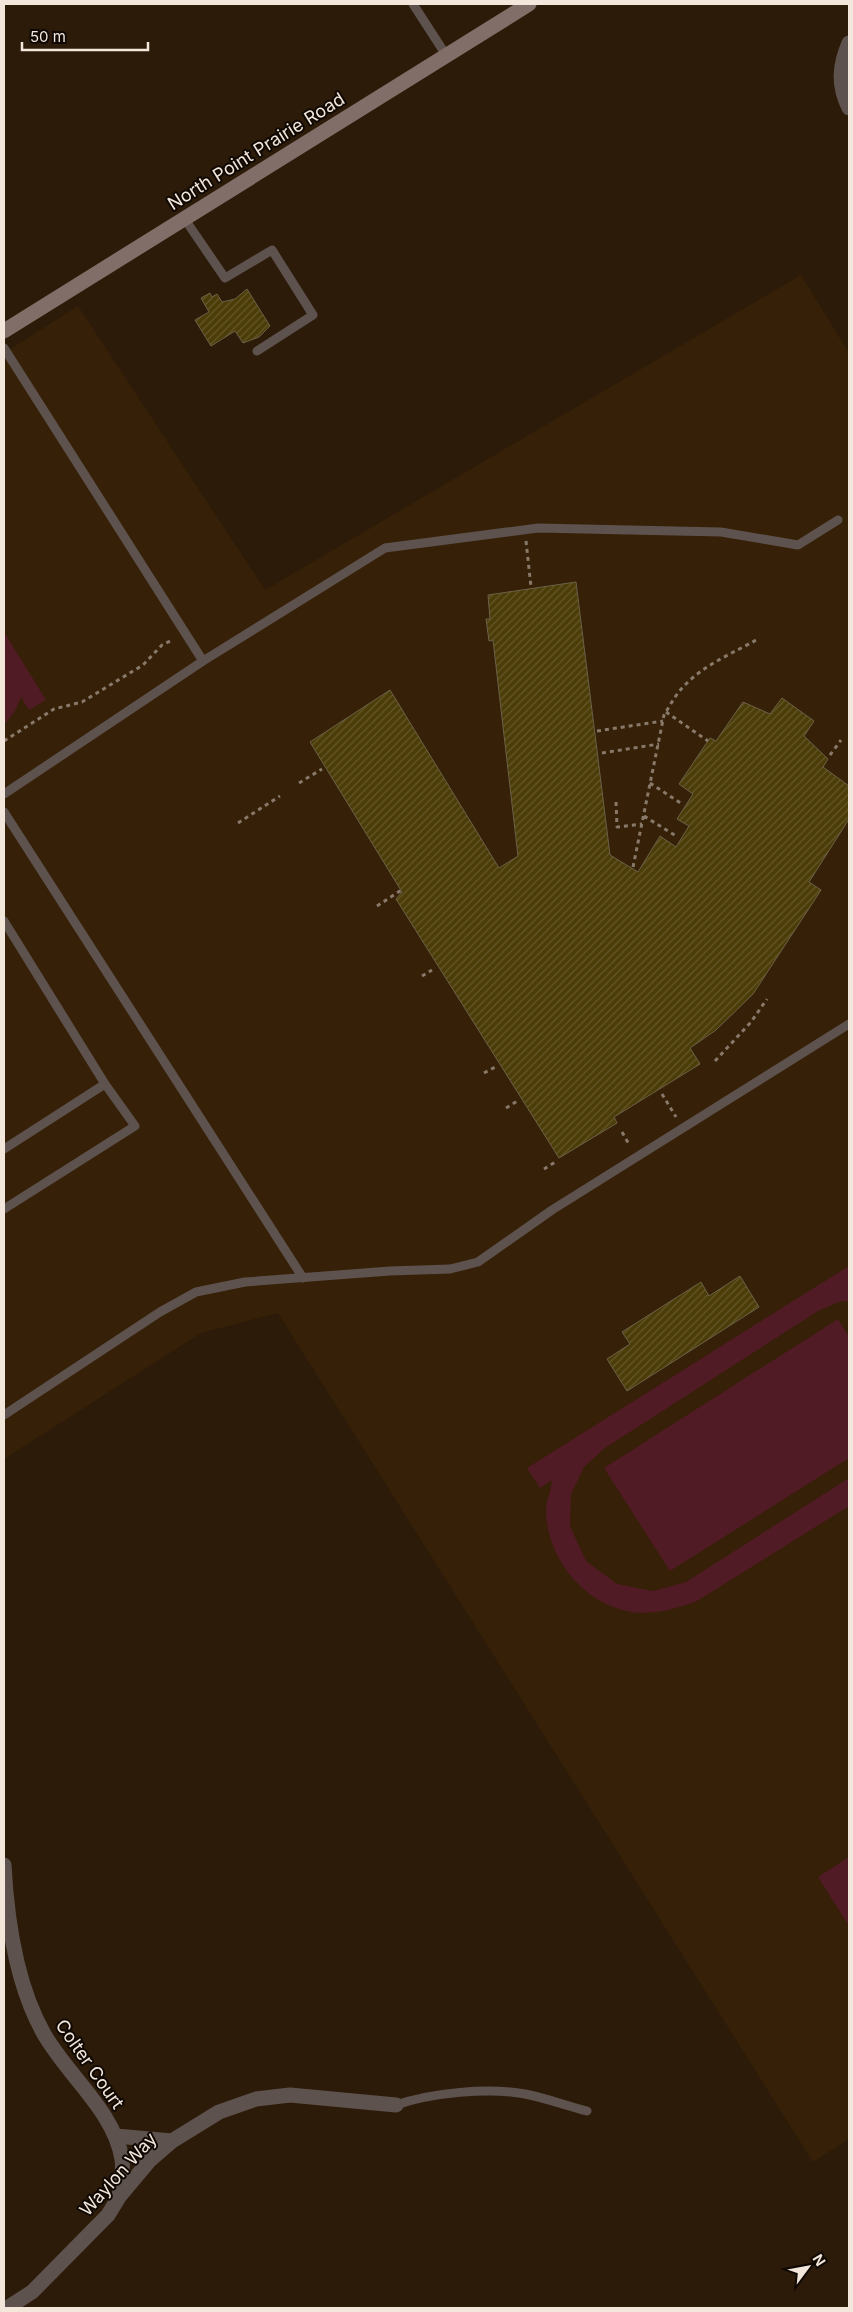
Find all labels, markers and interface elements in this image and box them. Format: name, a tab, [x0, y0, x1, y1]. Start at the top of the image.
scale bar	[22, 20, 149, 52]
text: 50 m	[30, 27, 66, 46]
street label: North Point Prairie Road	[164, 88, 348, 214]
street label: Colter Court	[52, 2015, 129, 2113]
street label: Waylon Way	[75, 2128, 161, 2220]
north arrow	[783, 2242, 833, 2292]
text: N	[809, 2251, 829, 2269]

